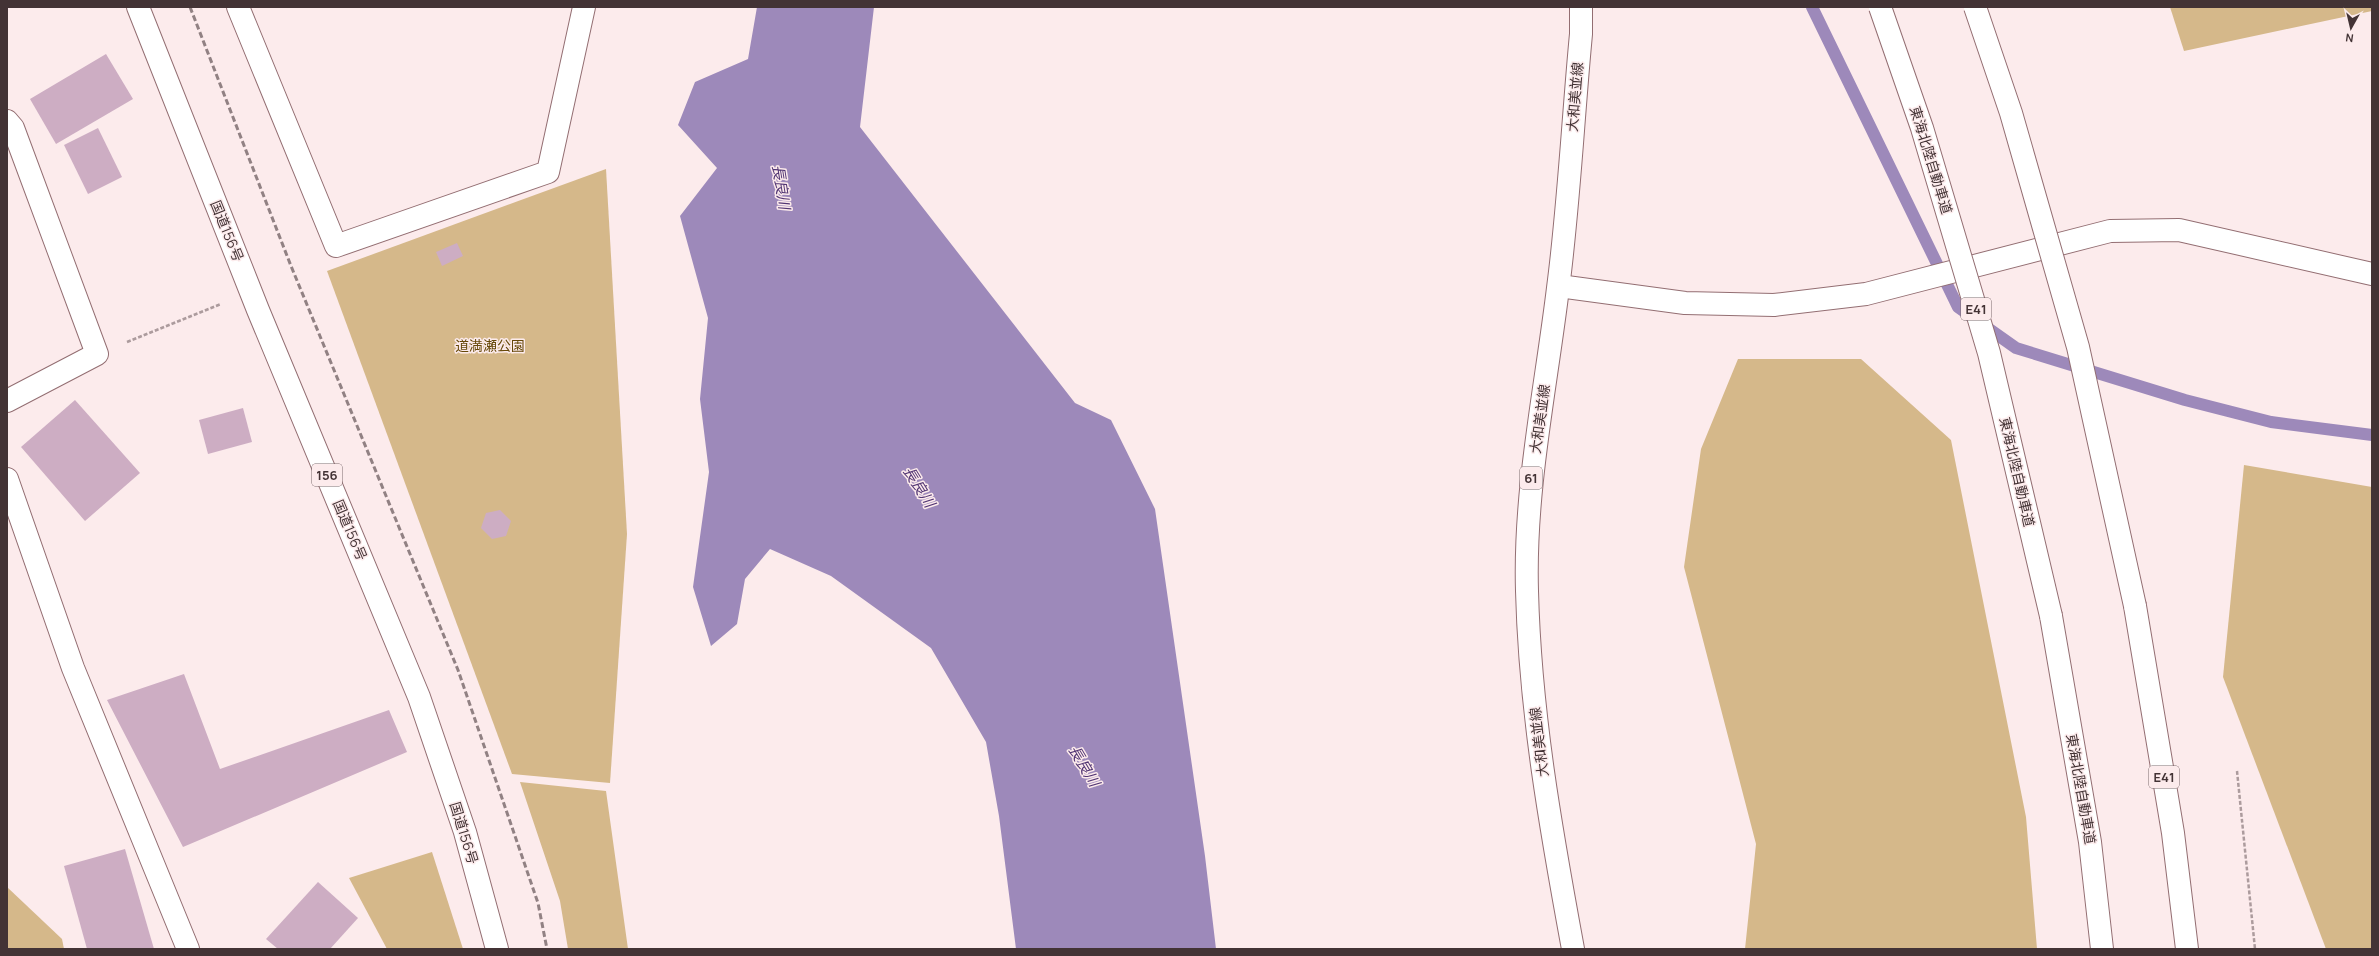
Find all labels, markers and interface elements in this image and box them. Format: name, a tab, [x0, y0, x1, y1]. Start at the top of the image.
north arrow	[2331, 8, 2371, 48]
text: N	[2344, 30, 2354, 46]
street label: 大和美並線	[1562, 61, 1587, 133]
street label: 東海北陸自動車道	[1906, 104, 1957, 216]
water label: 長良川	[768, 163, 796, 213]
street label: 国道156号	[207, 197, 248, 264]
road number: E41	[1961, 298, 1991, 320]
park label: 道満瀬公園	[455, 336, 525, 355]
street label: 大和美並線	[1525, 383, 1554, 455]
street label: 東海北陸自動車道	[1996, 415, 2039, 529]
water label: 長良川	[899, 462, 941, 513]
road number: 156	[312, 464, 342, 486]
road number: 61	[1520, 467, 1542, 489]
street label: 国道156号	[329, 497, 372, 563]
street label: 大和美並線	[1525, 706, 1552, 778]
street label: 東海北陸自動車道	[2062, 732, 2101, 846]
water label: 長良川	[1064, 741, 1106, 792]
road number: E41	[2149, 766, 2179, 788]
street label: 国道156号	[446, 799, 483, 866]

